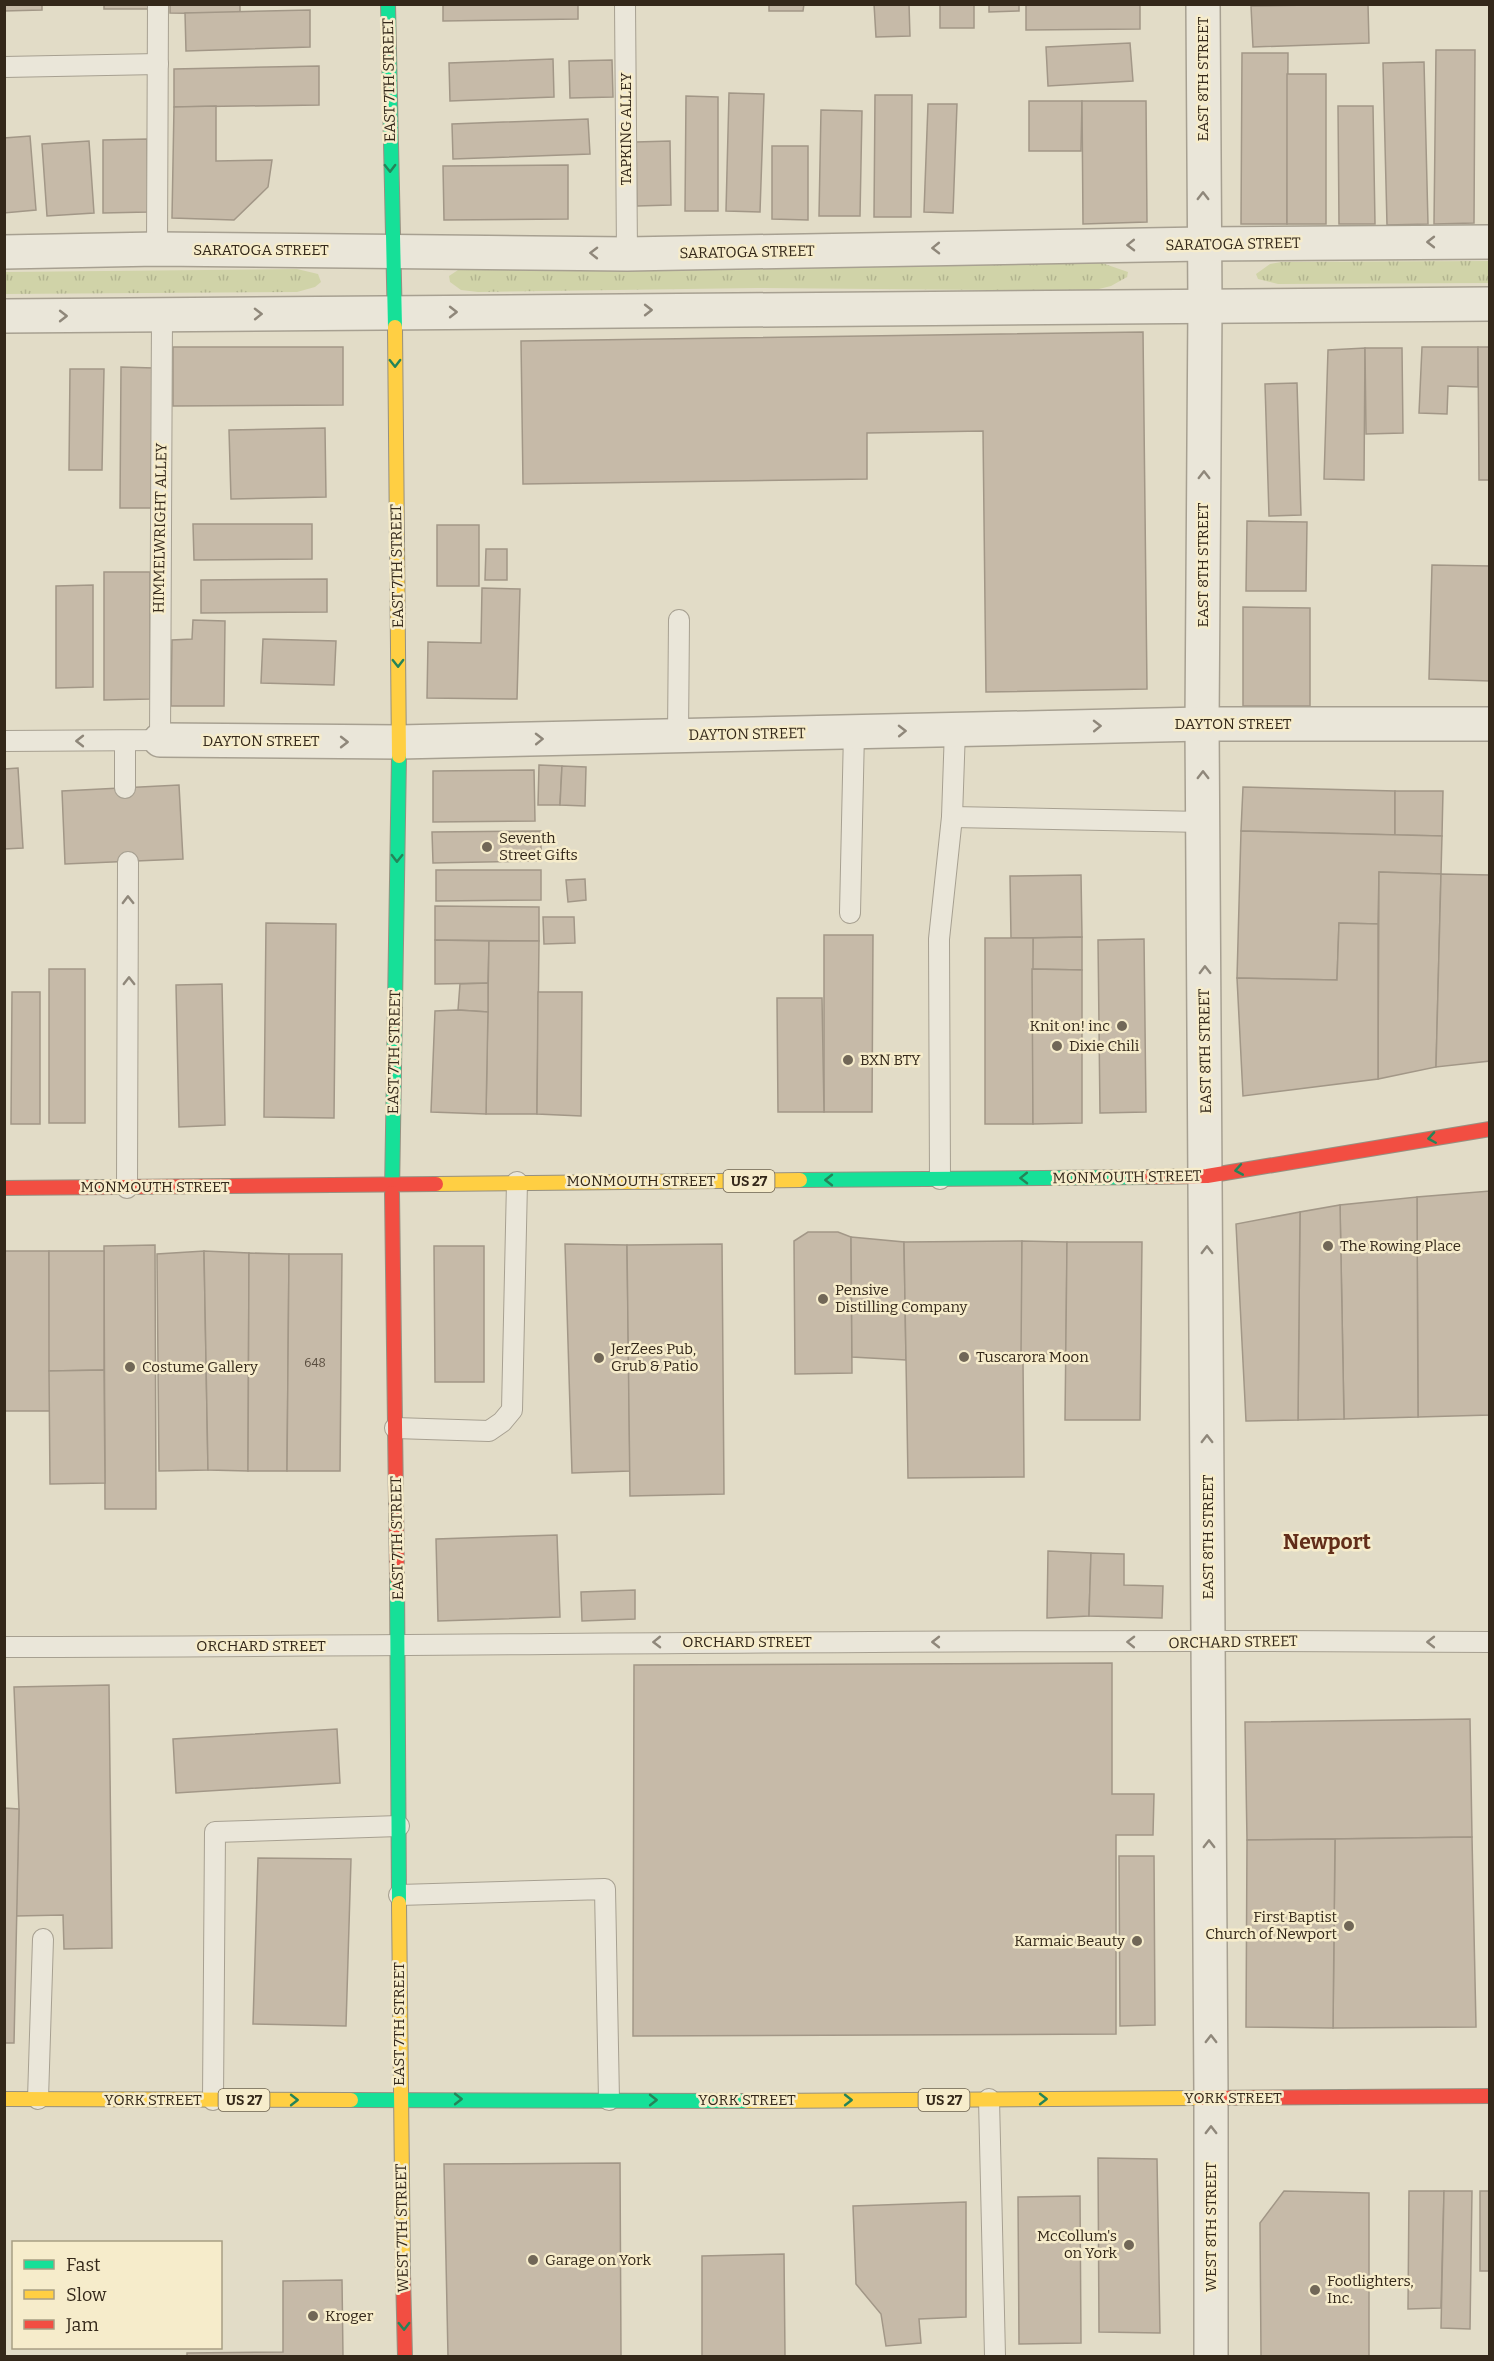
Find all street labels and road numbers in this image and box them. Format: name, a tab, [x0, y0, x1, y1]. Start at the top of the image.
street label: EAST 8TH STREET	[1194, 16, 1212, 141]
street label: EAST 7TH STREET	[379, 18, 399, 142]
street label: TAPKING ALLEY	[617, 72, 635, 186]
street label: SARATOGA STREET	[1165, 234, 1301, 254]
street label: SARATOGA STREET	[193, 241, 329, 259]
street label: SARATOGA STREET	[679, 242, 815, 262]
street label: HIMMELWRIGHT ALLEY	[150, 442, 170, 613]
street label: EAST 8TH STREET	[1194, 502, 1212, 627]
street label: EAST 7TH STREET	[387, 504, 407, 628]
street label: DAYTON STREET	[1174, 715, 1292, 733]
street label: DAYTON STREET	[688, 724, 806, 744]
street label: DAYTON STREET	[202, 732, 320, 750]
street label: EAST 8TH STREET	[1195, 988, 1215, 1114]
street label: EAST 7TH STREET	[384, 990, 404, 1114]
street label: MONMOUTH STREET	[1052, 1167, 1202, 1187]
road number: US 27	[724, 1170, 774, 1192]
street label: MONMOUTH STREET	[566, 1172, 716, 1190]
street label: MONMOUTH STREET	[80, 1178, 230, 1196]
street label: EAST 8TH STREET	[1199, 1474, 1217, 1599]
street label: EAST 7TH STREET	[387, 1476, 407, 1600]
street label: ORCHARD STREET	[1168, 1632, 1298, 1652]
street label: ORCHARD STREET	[682, 1633, 812, 1651]
street label: ORCHARD STREET	[196, 1637, 326, 1655]
street label: EAST 7TH STREET	[390, 1962, 408, 2086]
road number: US 27	[218, 2089, 270, 2111]
road number: US 27	[918, 2089, 970, 2111]
street label: YORK STREET	[1184, 2089, 1282, 2107]
street label: YORK STREET	[104, 2091, 202, 2109]
street label: YORK STREET	[698, 2091, 796, 2109]
street label: WEST 8TH STREET	[1202, 2162, 1220, 2292]
street label: WEST 7TH STREET	[392, 2163, 412, 2293]

